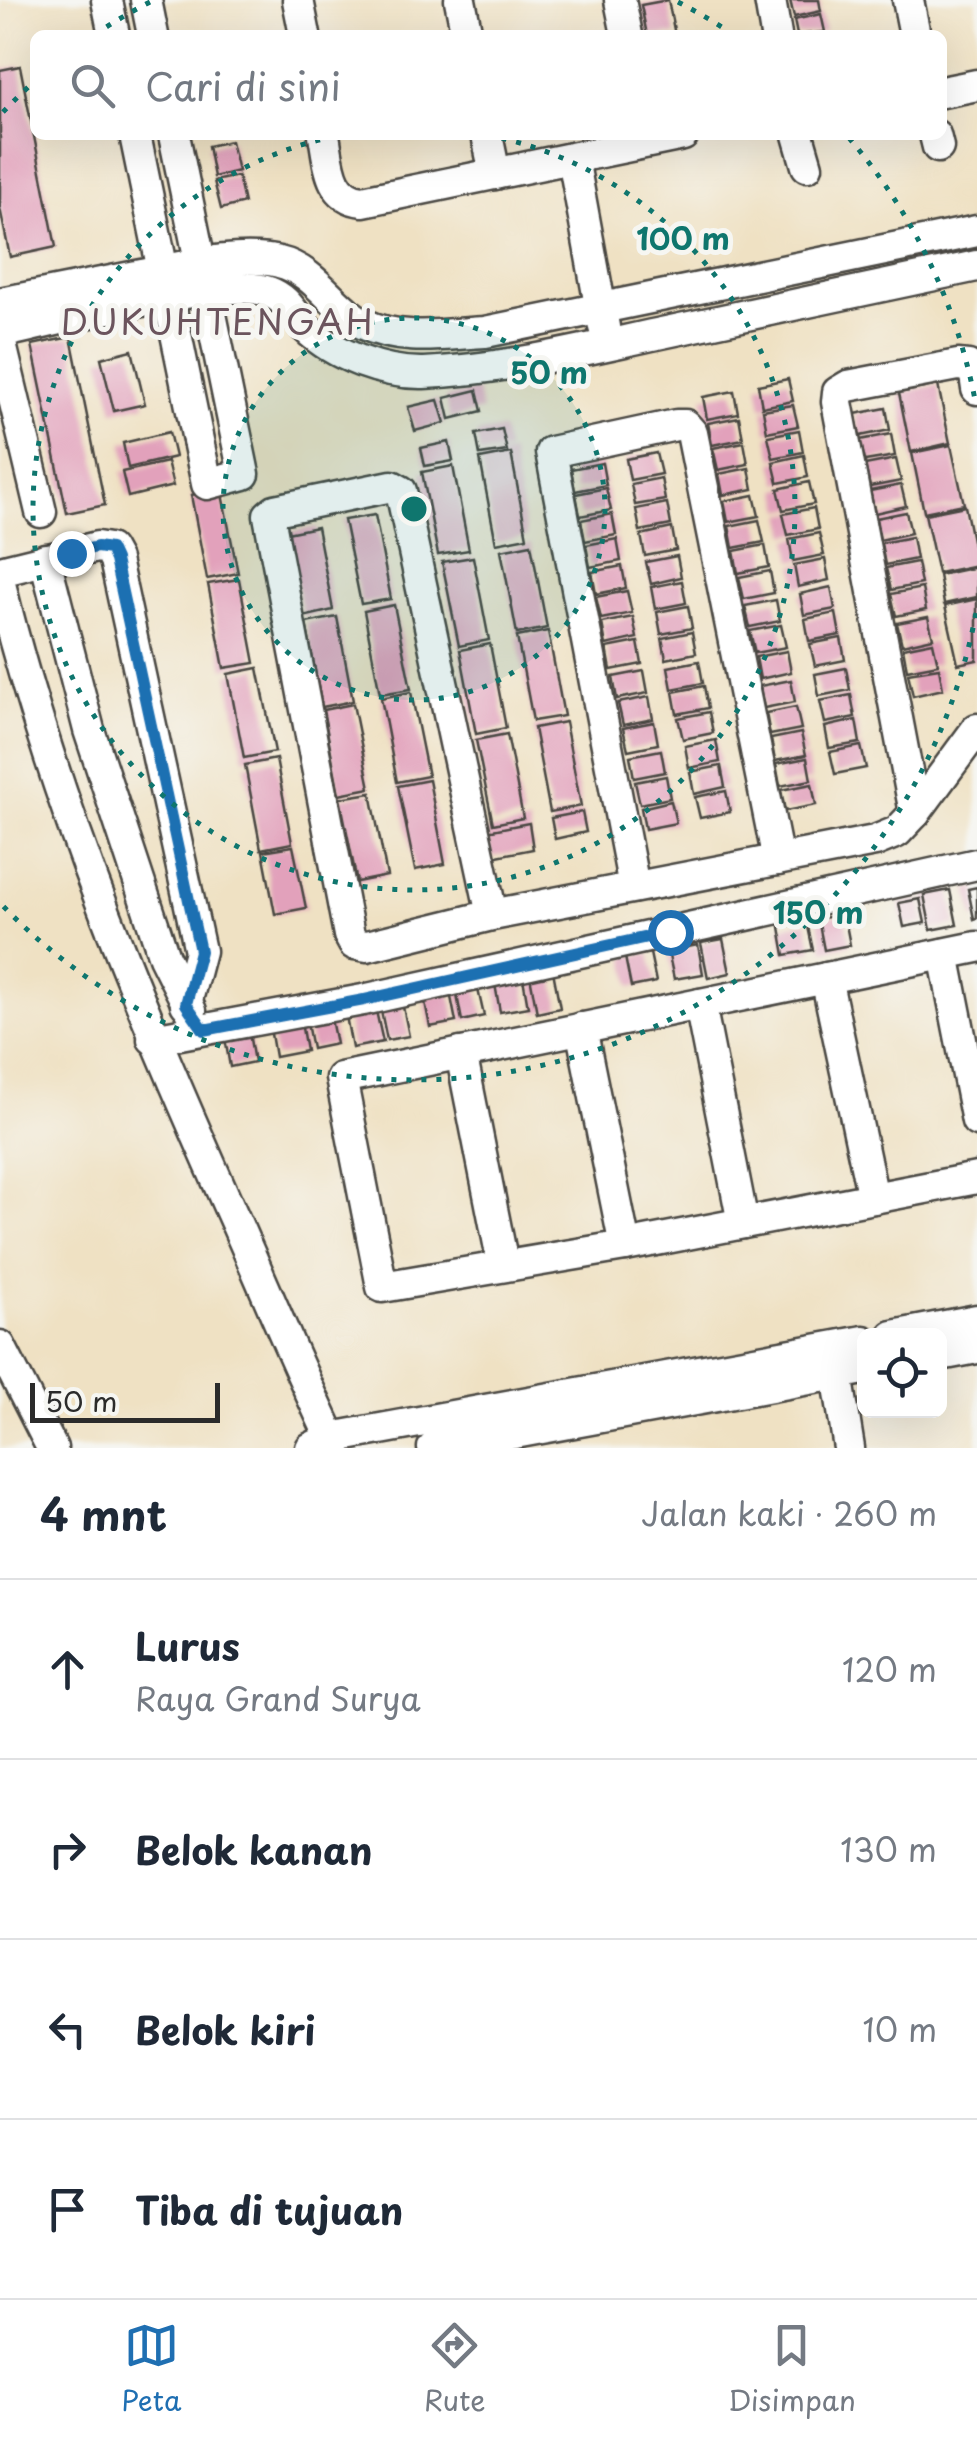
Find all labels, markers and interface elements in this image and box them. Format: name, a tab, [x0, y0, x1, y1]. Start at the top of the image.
search box	[30, 30, 947, 140]
text: Cari di sini	[145, 57, 341, 114]
icon: search	[65, 58, 120, 113]
text: 100 m	[636, 215, 730, 260]
district label: DUKUHTENGAH	[61, 294, 375, 347]
text: 50 m	[510, 349, 588, 394]
centre of rings	[396, 491, 432, 527]
route end	[49, 531, 95, 577]
text: 150 m	[773, 889, 863, 934]
route start	[648, 910, 694, 956]
map controls	[857, 1328, 947, 1418]
button: locate	[857, 1328, 947, 1418]
scale bar	[30, 1378, 220, 1422]
text: 50 m	[45, 1379, 118, 1422]
text: 4 mnt	[40, 1482, 167, 1545]
text: Jalan kaki · 260 m	[641, 1489, 937, 1537]
text: Lurus	[135, 1617, 240, 1674]
icon: ahead	[40, 1642, 95, 1697]
text: 120 m	[842, 1645, 937, 1693]
text: Raya Grand Surya	[135, 1674, 421, 1722]
text: Belok kanan	[135, 1821, 372, 1878]
icon: right	[40, 1822, 95, 1877]
text: 130 m	[840, 1825, 937, 1873]
text: Belok kiri	[135, 2001, 315, 2058]
icon: left	[40, 2002, 95, 2057]
text: 10 m	[863, 2005, 937, 2053]
text: Tiba di tujuan	[135, 2181, 403, 2238]
icon: arrive	[40, 2182, 95, 2237]
tab: Peta	[121, 2318, 181, 2421]
tab: Rute	[424, 2318, 486, 2421]
tab: Disimpan	[728, 2318, 856, 2421]

